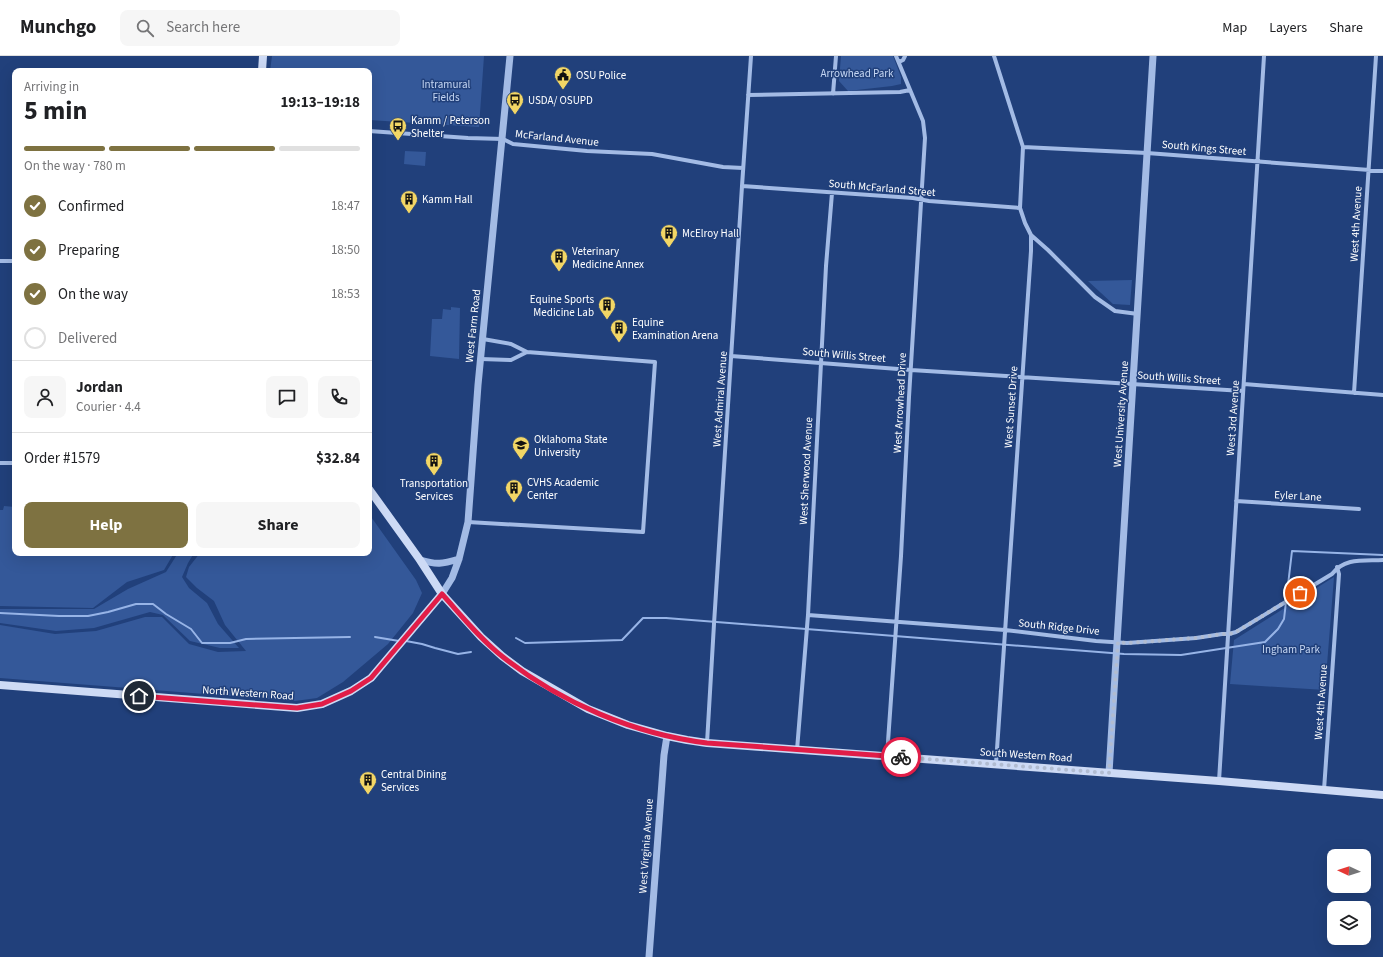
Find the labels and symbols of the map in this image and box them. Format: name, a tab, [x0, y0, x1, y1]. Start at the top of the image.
public building icon: OSU Police	[553, 65, 573, 90]
park label: Arrowhead Park	[820, 66, 894, 81]
place label: OSU Police	[576, 68, 627, 83]
park label: Intramural Fields	[422, 77, 471, 105]
bus stop icon: USDA/ OSUPD	[505, 90, 525, 115]
place label: USDA/ OSUPD	[528, 93, 593, 108]
place label: Kamm / Peterson Shelter	[411, 113, 490, 141]
bus stop icon: Kamm / Peterson Shelter	[388, 116, 408, 141]
street label: McFarland Avenue	[514, 126, 600, 150]
street label: South Kings Street	[1161, 137, 1247, 159]
street label: South McFarland Street	[828, 176, 936, 200]
street label: West 4th Avenue	[1347, 185, 1365, 262]
building icon: Kamm Hall	[399, 189, 419, 214]
place label: Kamm Hall	[422, 192, 473, 207]
building icon: McElroy Hall	[659, 223, 679, 248]
place label: McElroy Hall	[682, 226, 739, 241]
place label: Veterinary Medicine Annex	[572, 244, 644, 272]
building icon: Veterinary Medicine Annex	[549, 247, 569, 272]
street label: West Farm Road	[462, 289, 484, 363]
place label: Equine Sports Medicine Lab	[530, 292, 594, 320]
building icon: Equine Sports Medicine Lab	[597, 295, 617, 320]
place label: Equine Examination Arena	[632, 315, 718, 343]
building icon: Equine Examination Arena	[609, 318, 629, 343]
street label: South Willis Street	[802, 344, 887, 366]
street label: West Admiral Avenue	[709, 350, 731, 448]
street label: West Arrowhead Drive	[890, 352, 910, 454]
street label: West University Avenue	[1110, 360, 1132, 468]
street label: West Sunset Drive	[1001, 365, 1021, 448]
street label: South Willis Street	[1137, 368, 1222, 388]
street label: West 3rd Avenue	[1223, 379, 1243, 456]
street label: West Sherwood Avenue	[796, 416, 816, 525]
place label: Oklahoma State University	[534, 432, 608, 460]
school or university icon: Oklahoma State University	[511, 435, 531, 460]
building icon: Transportation Services	[424, 451, 444, 476]
place label: CVHS Academic Center	[527, 475, 599, 503]
place label: Transportation Services	[400, 476, 468, 504]
building icon: CVHS Academic Center	[504, 478, 524, 503]
street label: Eyler Lane	[1274, 487, 1323, 505]
pin	[1283, 576, 1317, 610]
street label: South Ridge Drive	[1018, 615, 1101, 639]
park label: Ingham Park	[1262, 642, 1320, 657]
street label: West 4th Avenue	[1311, 663, 1331, 740]
pin	[122, 679, 156, 713]
street label: North Western Road	[202, 682, 294, 704]
courier	[881, 737, 921, 777]
street label: South Western Road	[979, 744, 1073, 766]
place label: Central Dining Services	[381, 767, 447, 795]
building icon: Central Dining Services	[358, 770, 378, 795]
street label: West Virginia Avenue	[635, 797, 657, 894]
north arrow	[1327, 849, 1371, 893]

